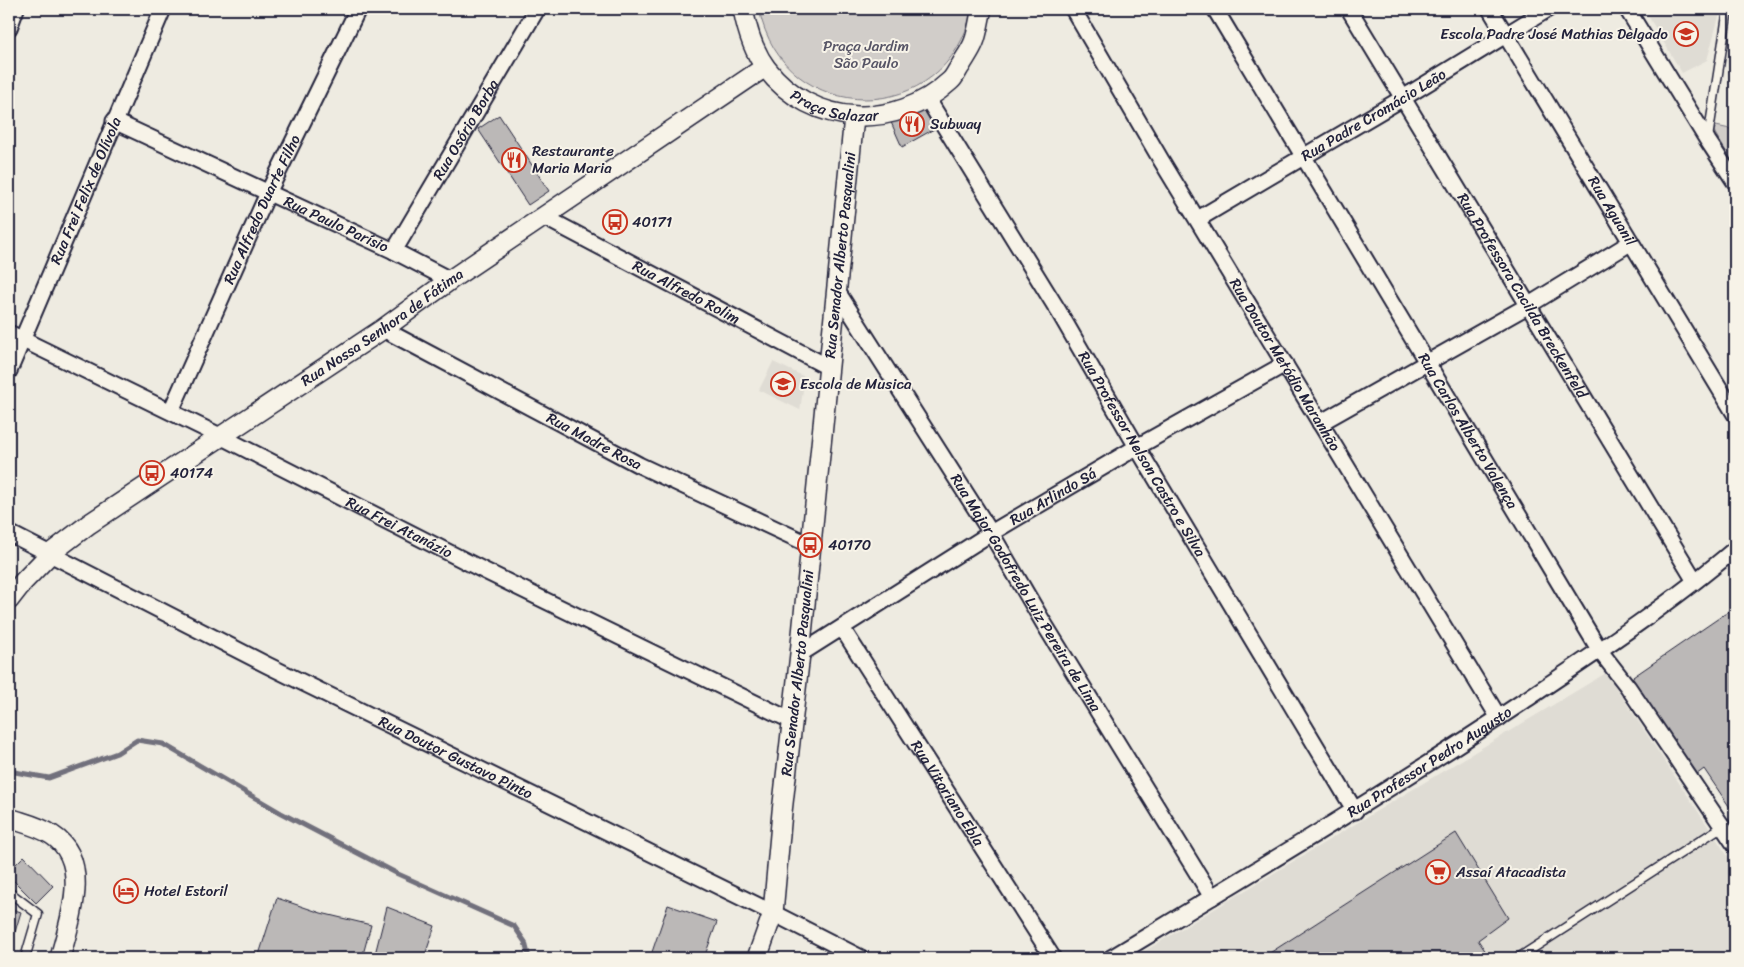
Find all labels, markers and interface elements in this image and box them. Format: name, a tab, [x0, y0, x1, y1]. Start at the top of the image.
place label: Escola Padre José Mathias Delgado	[1440, 21, 1668, 47]
school or university icon: Escola Padre José Mathias Delgado	[1673, 21, 1699, 47]
park label: Praça Jardim São Paulo	[823, 33, 909, 76]
street label: Rua Padre Cromácio Leão	[1296, 61, 1452, 168]
street label: Rua Osório Borba	[426, 74, 506, 185]
street label: Praça Salazar	[785, 83, 881, 129]
restaurant icon: Subway	[899, 111, 925, 137]
place label: Subway	[930, 111, 982, 137]
street label: Rua Frei Felix de Olívola	[43, 112, 129, 269]
street label: Rua Alfredo Duarte Filho	[216, 130, 308, 289]
place label: Restaurante Maria Maria	[532, 138, 614, 181]
restaurant icon: Restaurante Maria Maria	[501, 147, 527, 173]
street label: Rua Senador Alberto Pasqualini	[817, 150, 863, 360]
street label: Rua Aguanil	[1581, 171, 1644, 252]
street label: Rua Professora Cacilda Breckenfeld	[1450, 188, 1595, 404]
street label: Rua Paulo Parísio	[279, 189, 393, 260]
bus stop icon: 40171	[602, 209, 628, 235]
place label: 40171	[632, 209, 672, 235]
street label: Rua Alfredo Rolim	[628, 253, 745, 331]
street label: Rua Nossa Senhora de Fátima	[295, 261, 469, 393]
street label: Rua Doutor Metódio Maranhão	[1222, 273, 1348, 457]
street label: Rua Professor Nelson Castro e Silva	[1071, 346, 1213, 563]
street label: Rua Carlos Alberto Valença	[1411, 348, 1525, 514]
school or university icon: Escola de Musica	[770, 371, 796, 397]
place label: Escola de Musica	[800, 371, 912, 397]
street label: Rua Madre Rosa	[542, 405, 647, 477]
bus stop icon: 40174	[139, 460, 165, 486]
place label: 40174	[170, 460, 213, 486]
street label: Rua Arlindo Sá	[1004, 460, 1102, 532]
street label: Rua Major Godofredo Luiz Pereira de Lima	[943, 468, 1109, 717]
street label: Rua Frei Atanázio	[341, 489, 458, 566]
bus stop icon: 40170	[797, 532, 823, 558]
place label: 40170	[828, 532, 871, 558]
street label: Rua Senador Alberto Pasqualini	[773, 568, 821, 777]
street label: Rua Professor Pedro Augusto	[1342, 699, 1518, 824]
street label: Rua Doutor Gustavo Pinto	[374, 709, 538, 807]
street label: Rua Vitoriano Ebla	[904, 735, 992, 852]
supermarket icon: Assaí Atacadista	[1425, 859, 1451, 885]
place label: Assaí Atacadista	[1455, 859, 1566, 885]
hotel icon: Hotel Estoril	[113, 878, 139, 904]
place label: Hotel Estoril	[144, 878, 228, 904]

